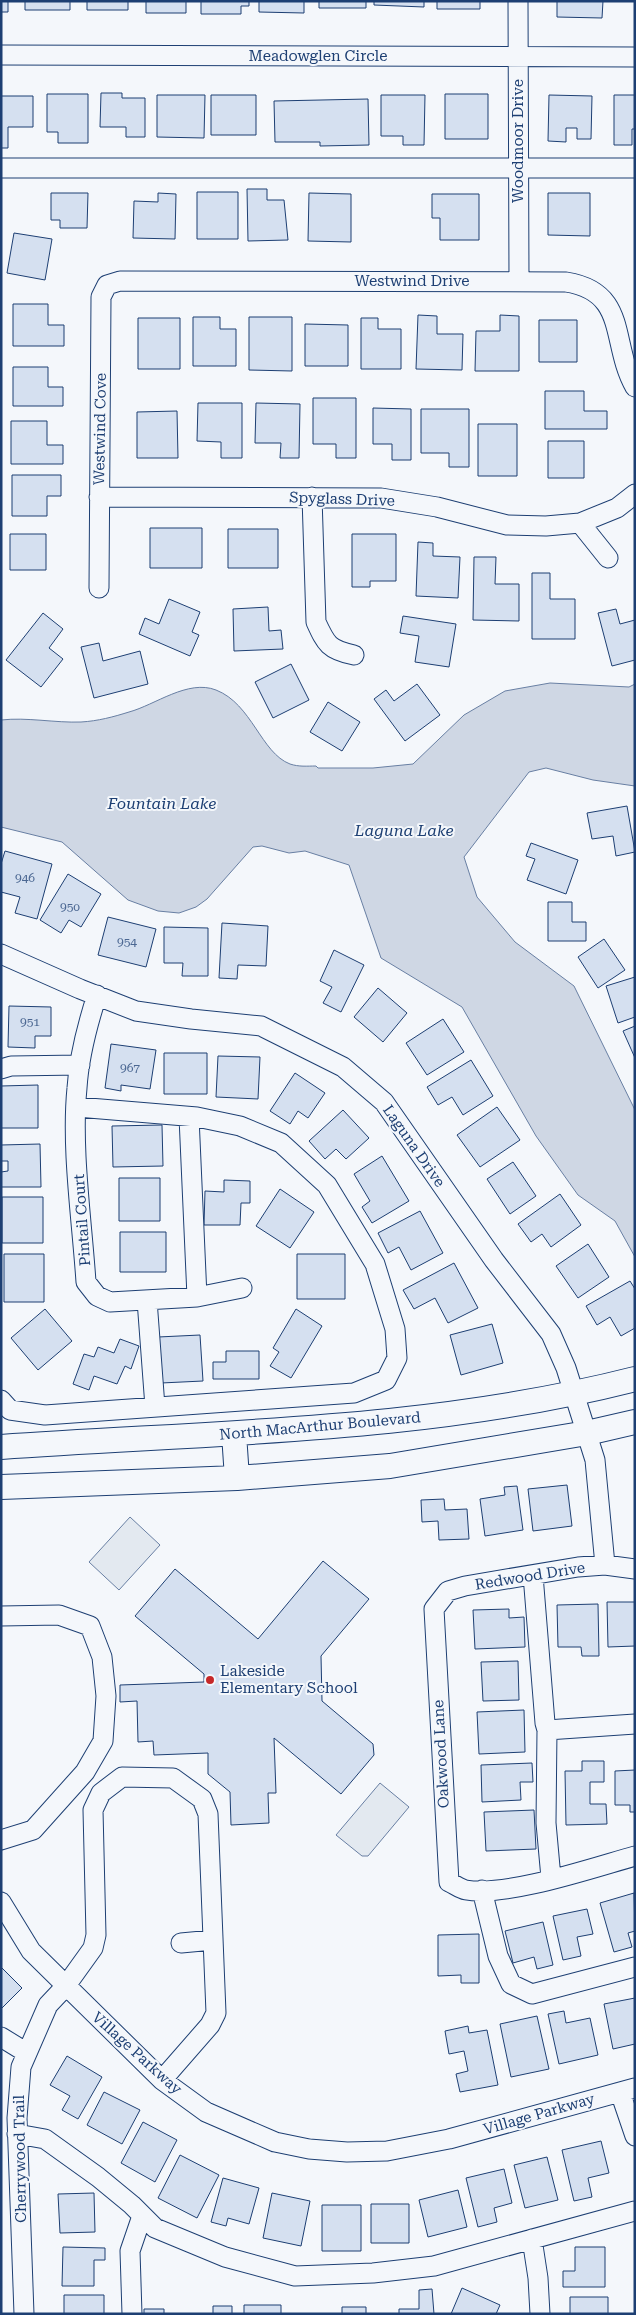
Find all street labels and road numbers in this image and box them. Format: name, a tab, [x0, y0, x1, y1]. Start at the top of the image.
street label: Meadowglen Circle	[249, 47, 387, 65]
street label: Woodmoor Drive	[509, 79, 527, 203]
street label: Westwind Drive	[354, 272, 470, 290]
street label: Westwind Cove	[90, 373, 110, 485]
street label: Spyglass Drive	[289, 488, 395, 510]
street label: Laguna Drive	[379, 1101, 449, 1191]
street label: Pintail Court	[70, 1173, 94, 1267]
street label: North MacArthur Boulevard	[219, 1408, 422, 1444]
street label: Redwood Drive	[474, 1558, 586, 1594]
street label: Oakwood Lane	[429, 1699, 453, 1809]
street label: Village Parkway	[88, 2008, 186, 2098]
street label: Village Parkway	[481, 2090, 597, 2138]
street label: Cherrywood Trail	[10, 2095, 30, 2223]

